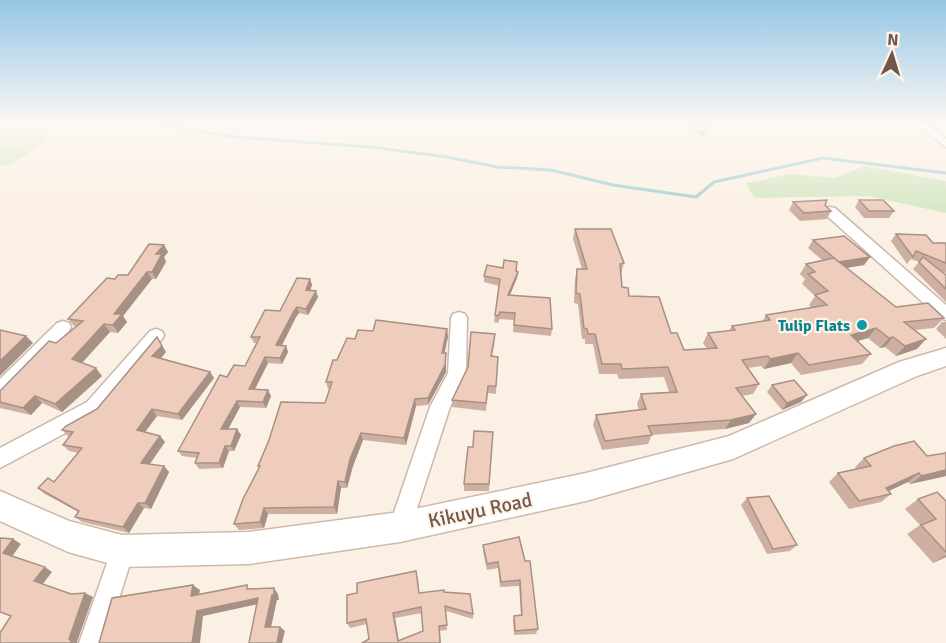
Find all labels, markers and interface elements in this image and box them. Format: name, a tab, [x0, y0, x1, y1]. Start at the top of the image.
north arrow	[862, 24, 922, 84]
text: N	[887, 30, 899, 50]
place label: Tulip Flats	[778, 316, 850, 336]
marker: Tulip Flats	[855, 318, 869, 332]
street label: Kikuyu Road	[426, 487, 534, 534]

